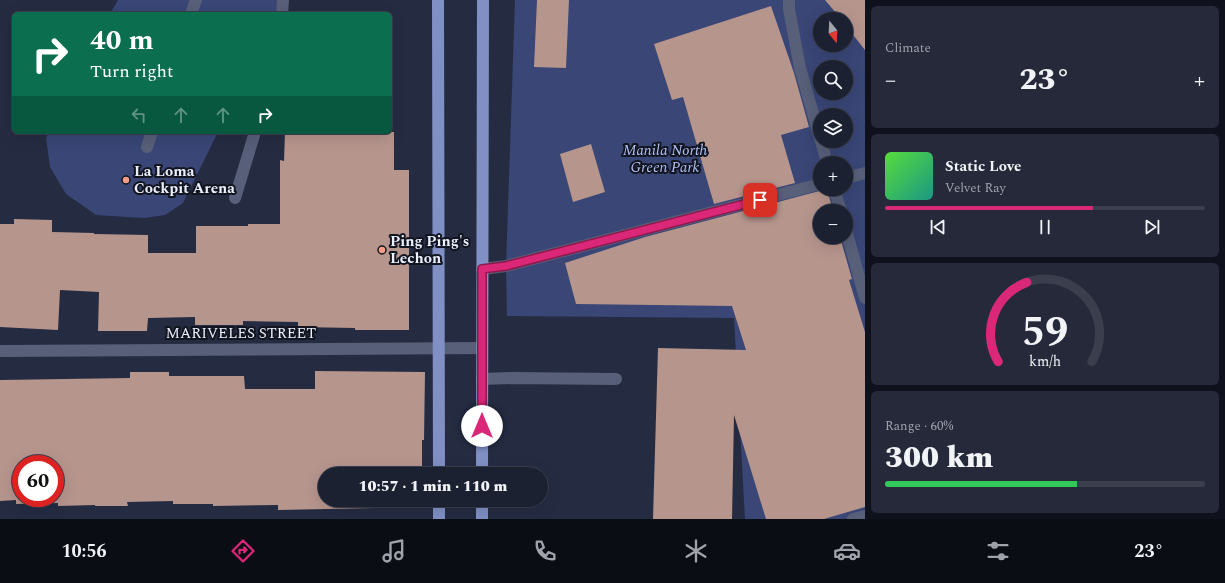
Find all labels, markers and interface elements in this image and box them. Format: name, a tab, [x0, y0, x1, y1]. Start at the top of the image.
north arrow	[813, 12, 853, 52]
map controls	[813, 12, 853, 244]
text: 40 m	[90, 19, 154, 62]
icon: right	[24, 28, 76, 80]
text: Climate	[885, 38, 931, 58]
text: 23°	[1020, 57, 1071, 103]
text: Turn right	[90, 58, 173, 85]
button: search	[813, 60, 853, 100]
text: −	[885, 64, 896, 97]
text: +	[1194, 64, 1205, 97]
icon: left	[128, 104, 150, 126]
icon: ahead	[170, 104, 192, 126]
icon: ahead	[212, 104, 234, 126]
icon: right	[254, 104, 276, 126]
button: layers	[813, 108, 853, 148]
park label: Manila North Green Park	[623, 139, 708, 179]
text: Static Love	[945, 155, 1021, 178]
button: +	[813, 156, 853, 196]
place label: La Loma Cockpit Arena	[134, 160, 235, 200]
marker: La Loma Cockpit Arena	[121, 175, 131, 185]
text: Velvet Ray	[945, 178, 1006, 198]
pin	[743, 183, 777, 217]
icon: arrive	[749, 189, 771, 211]
button: −	[813, 204, 853, 244]
icon: previous	[927, 216, 949, 238]
icon: pause	[1034, 216, 1056, 238]
icon: next	[1141, 216, 1163, 238]
place label: Ping Ping's Lechon	[390, 230, 469, 270]
marker: Ping Ping's Lechon	[377, 245, 387, 255]
text: 59	[1022, 300, 1068, 363]
street label: MARIVELES STREET	[166, 322, 316, 345]
text: km/h	[1029, 350, 1061, 372]
position arrow	[461, 405, 503, 447]
text: Range · 60%	[885, 416, 953, 436]
text: 300 km	[885, 435, 993, 481]
speed limit sign: 60	[12, 455, 64, 507]
text: 10:57 · 1 min · 110 m	[359, 475, 507, 498]
icon: directions	[229, 537, 257, 565]
icon: music	[380, 537, 408, 565]
icon: phone	[531, 537, 559, 565]
icon: climate	[682, 537, 710, 565]
icon: car	[833, 537, 861, 565]
icon: filters	[984, 537, 1012, 565]
text: 10:56	[61, 538, 107, 565]
text: 23°	[1134, 538, 1164, 565]

